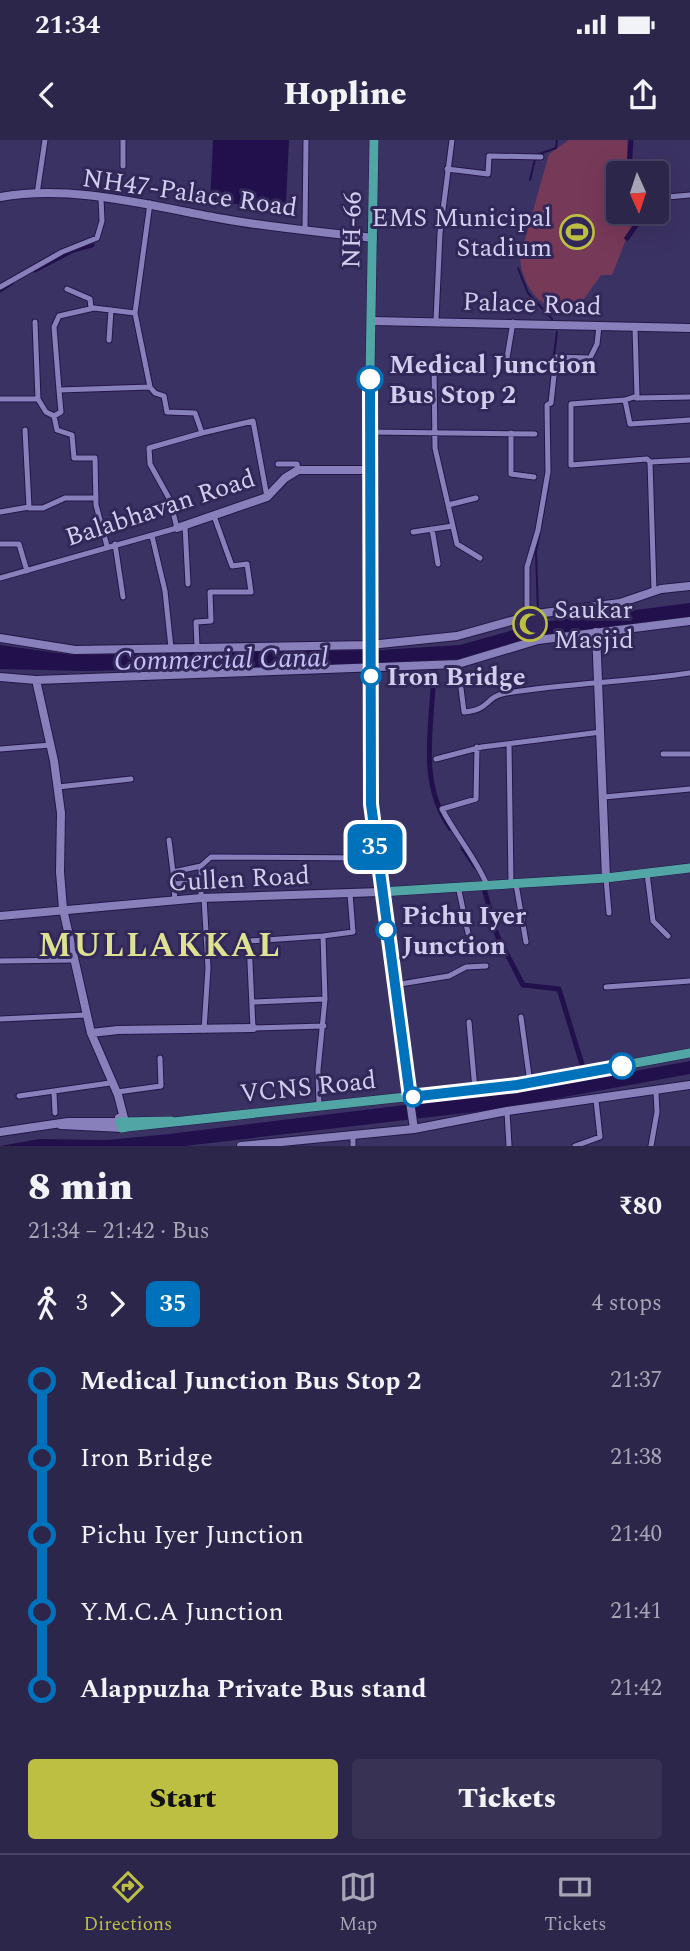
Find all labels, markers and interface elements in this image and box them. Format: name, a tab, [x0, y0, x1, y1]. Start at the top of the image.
text: 21:34	[35, 5, 100, 45]
text: Hopline	[283, 70, 407, 119]
icon: back	[28, 76, 66, 114]
icon: share	[624, 76, 662, 114]
street label: NH47-Palace Road	[80, 158, 300, 228]
north arrow	[606, 161, 668, 224]
map controls	[606, 161, 669, 224]
street label: NH-66	[331, 191, 373, 269]
place label: EMS Municipal Stadium	[371, 198, 552, 268]
sports icon: EMS Municipal Stadium	[558, 213, 596, 251]
street label: Palace Road	[462, 282, 602, 326]
place label: Medical Junction Bus Stop 2	[389, 345, 597, 415]
marker: Medical Junction Bus Stop 2	[357, 366, 383, 392]
street label: Balabhavan Road	[60, 458, 260, 558]
place label: Saukar Masjid	[554, 590, 634, 660]
mosque icon: Saukar Masjid	[511, 605, 549, 643]
water label: Commercial Canal	[113, 636, 329, 683]
place label: Iron Bridge	[387, 657, 526, 697]
marker: Iron Bridge	[361, 666, 381, 686]
line badge: 35	[344, 824, 406, 870]
text: 35	[362, 829, 388, 865]
street label: Cullen Road	[167, 855, 311, 903]
place label: Pichu Iyer Junction	[402, 896, 527, 966]
marker: Pichu Iyer Junction	[376, 920, 396, 940]
district label: MULLAKKAL	[38, 921, 282, 971]
unlabelled marker	[609, 1053, 635, 1079]
street label: VCNS Road	[238, 1060, 378, 1114]
unlabelled marker	[403, 1087, 423, 1107]
text: 8 min	[28, 1159, 133, 1217]
text: ₹80	[618, 1186, 662, 1226]
text: 21:34 – 21:42 · Bus	[28, 1214, 210, 1249]
icon: walk	[28, 1285, 66, 1323]
icon: forward	[98, 1285, 136, 1323]
text: 3	[76, 1286, 88, 1321]
text: 35	[160, 1286, 186, 1322]
text: 4 stops	[592, 1286, 662, 1321]
text: Medical Junction Bus Stop 2	[80, 1361, 421, 1401]
text: 21:37	[610, 1363, 662, 1398]
text: Iron Bridge	[80, 1438, 213, 1478]
text: 21:38	[610, 1440, 662, 1475]
text: Pichu Iyer Junction	[80, 1515, 304, 1555]
text: 21:40	[610, 1517, 662, 1552]
text: Y.M.C.A Junction	[80, 1592, 284, 1632]
text: 21:41	[610, 1594, 662, 1629]
text: Alappuzha Private Bus stand	[80, 1669, 427, 1709]
text: 21:42	[610, 1671, 662, 1706]
button: Start	[28, 1759, 338, 1839]
button: Tickets	[352, 1759, 662, 1839]
tab: Directions	[83, 1868, 172, 1939]
tab: Map	[339, 1868, 377, 1939]
tab: Tickets	[544, 1868, 607, 1939]

